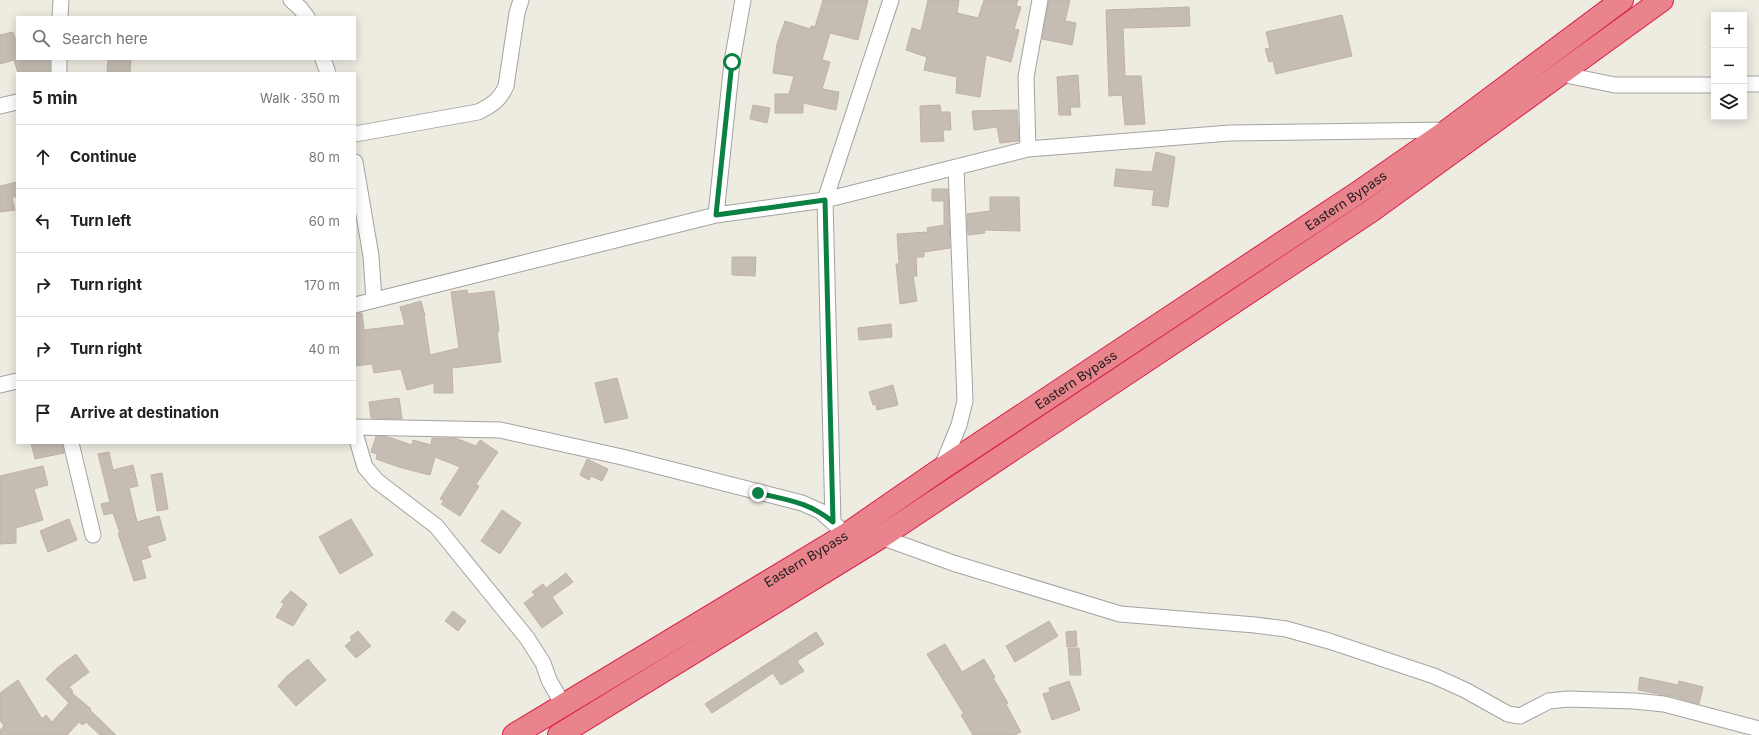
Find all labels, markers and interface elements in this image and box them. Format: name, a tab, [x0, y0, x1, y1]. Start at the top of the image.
map controls	[1711, 12, 1747, 120]
button: +	[1711, 12, 1747, 48]
search box	[16, 16, 356, 60]
icon: search	[30, 27, 52, 49]
text: Search here	[62, 29, 148, 48]
button: −	[1711, 48, 1747, 84]
route start	[723, 53, 741, 71]
button: layers	[1711, 84, 1747, 120]
text: 5 min	[32, 88, 78, 108]
text: Walk · 350 m	[260, 90, 340, 106]
icon: ahead	[32, 146, 54, 168]
text: Continue	[70, 147, 137, 166]
text: 80 m	[309, 149, 340, 165]
street label: Eastern Bypass	[1302, 167, 1390, 234]
icon: left	[32, 210, 54, 232]
text: Turn left	[70, 211, 131, 230]
text: 60 m	[309, 213, 340, 229]
icon: right	[32, 274, 54, 296]
text: Turn right	[70, 275, 142, 294]
text: 170 m	[304, 277, 340, 293]
icon: right	[32, 338, 54, 360]
text: Turn right	[70, 339, 142, 358]
text: 40 m	[308, 341, 340, 357]
street label: Eastern Bypass	[1032, 347, 1120, 413]
icon: arrive	[32, 402, 54, 424]
text: Arrive at destination	[70, 403, 219, 422]
route end	[749, 484, 767, 502]
street label: Eastern Bypass	[761, 527, 851, 590]

